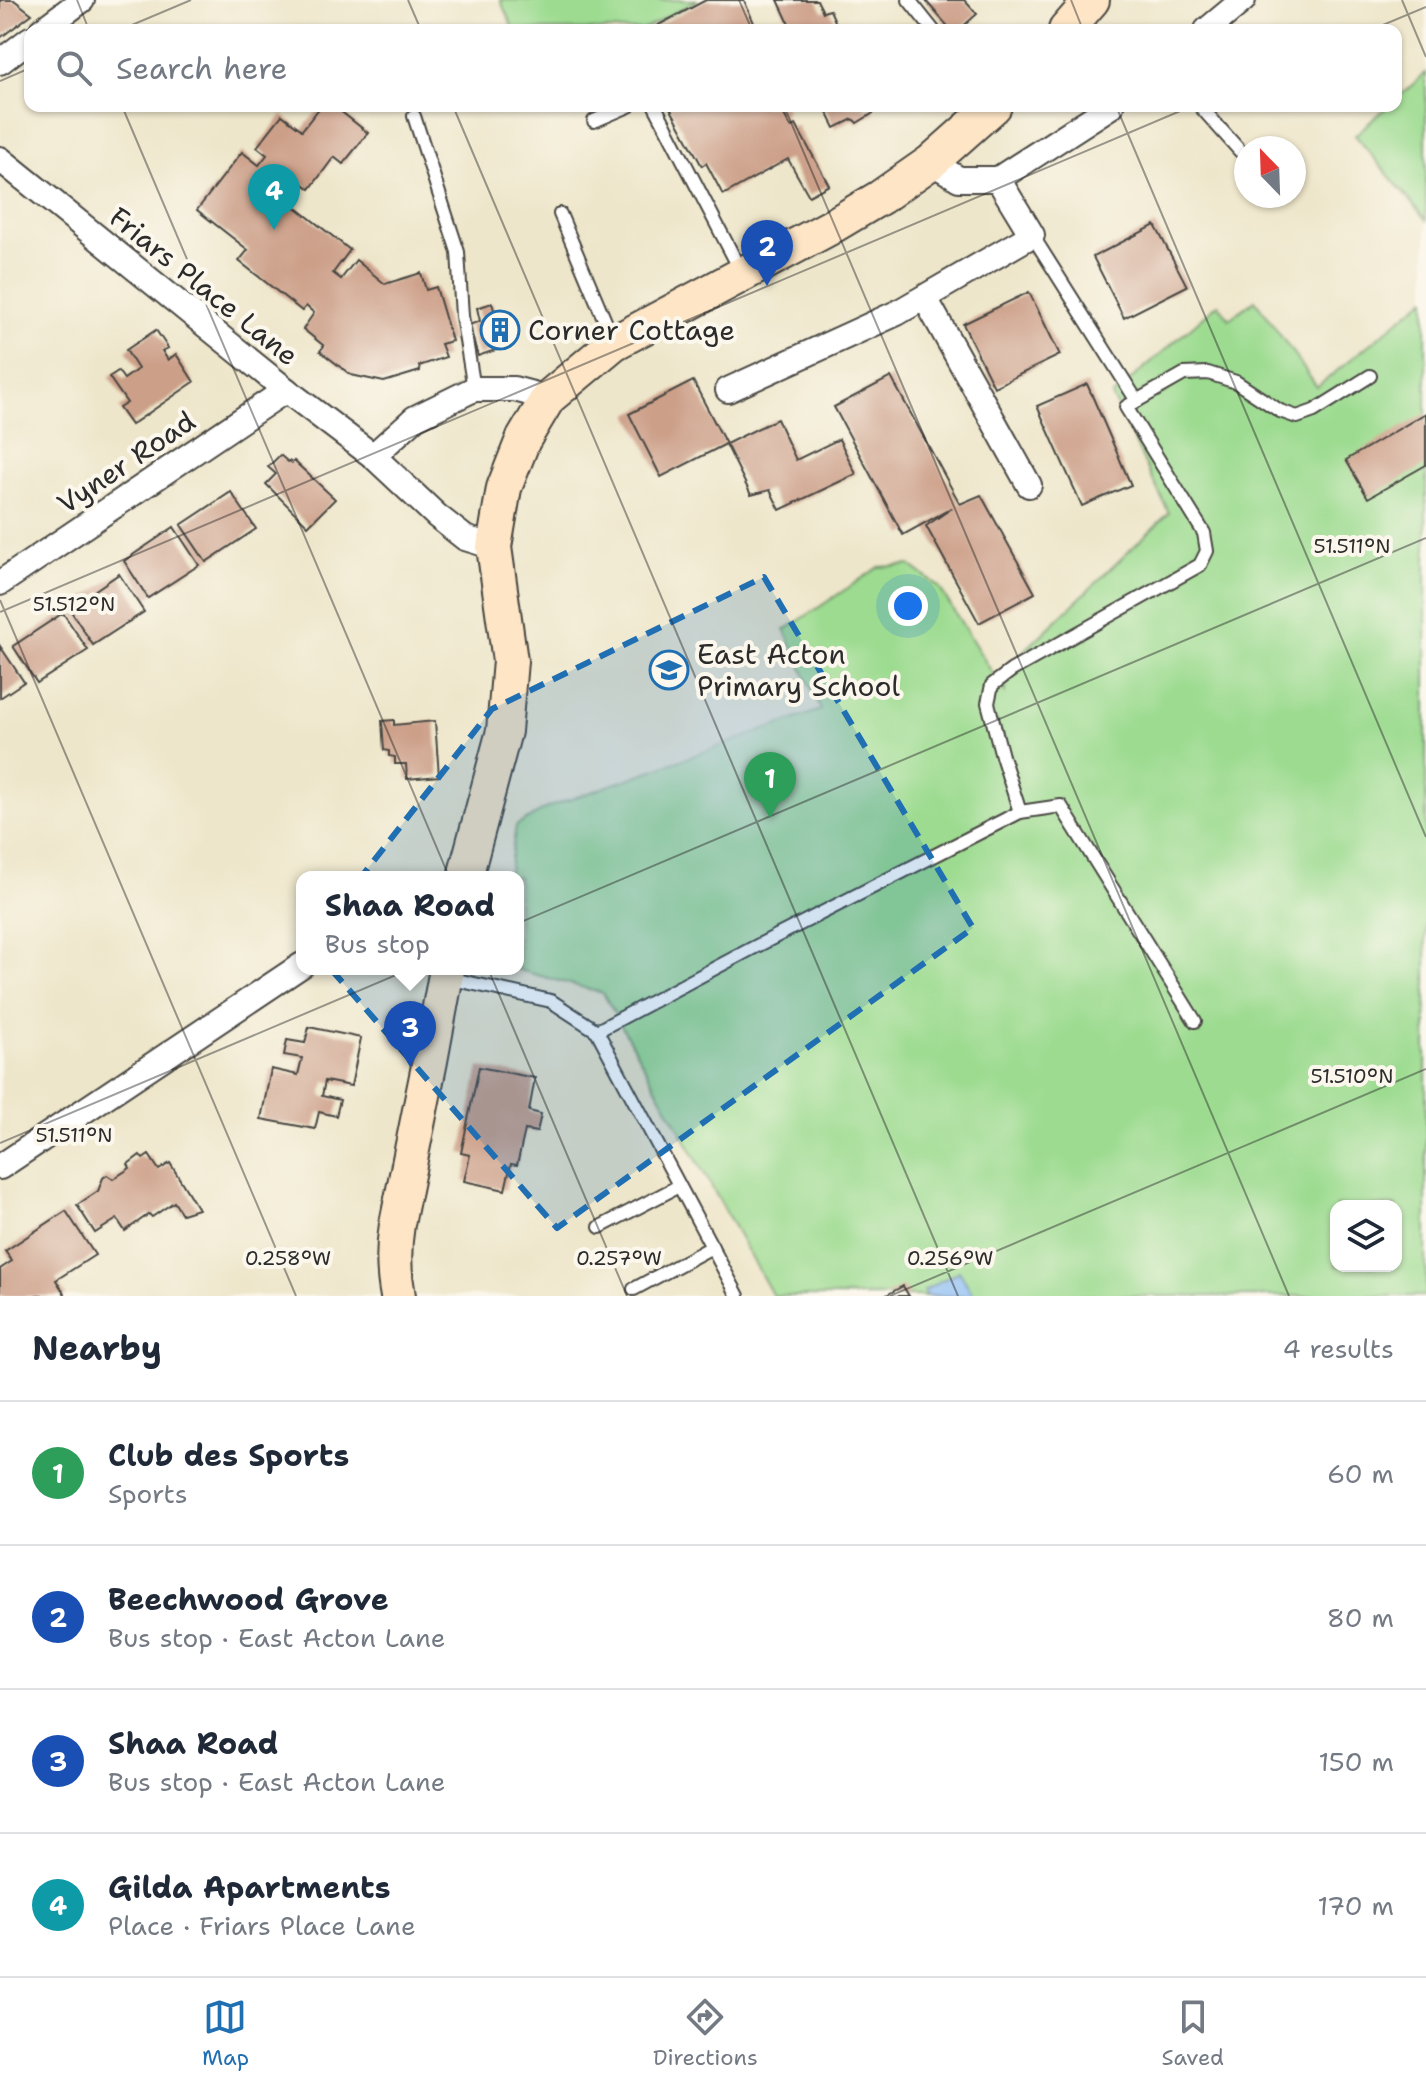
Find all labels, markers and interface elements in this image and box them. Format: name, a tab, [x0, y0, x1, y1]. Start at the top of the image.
search box	[24, 24, 1402, 112]
icon: search	[52, 46, 96, 90]
text: Search here	[116, 48, 287, 89]
north arrow	[1234, 136, 1306, 208]
pin: 4	[248, 164, 300, 230]
street label: Friars Place Lane	[102, 198, 306, 374]
pin: 2	[741, 220, 793, 286]
building icon: Corner Cottage	[479, 309, 521, 351]
place label: Corner Cottage	[528, 311, 735, 349]
street label: Vyner Road	[50, 402, 202, 522]
text: 51.511°N	[1313, 533, 1391, 559]
your location	[888, 586, 928, 626]
text: 51.512°N	[33, 591, 115, 617]
place label: East Acton Primary School	[697, 635, 900, 705]
school or university icon: East Acton Primary School	[648, 649, 690, 691]
pin: 1	[744, 752, 796, 818]
popup	[296, 871, 524, 975]
text: Shaa Road	[325, 885, 495, 926]
text: Bus stop	[325, 926, 430, 961]
pin: 3	[384, 1001, 436, 1067]
text: 51.510°N	[1311, 1063, 1393, 1089]
text: 51.511°N	[35, 1122, 113, 1148]
map controls	[1330, 1200, 1402, 1272]
button: layers	[1330, 1200, 1402, 1272]
text: 0.258°W	[245, 1245, 331, 1271]
text: 0.257°W	[576, 1245, 662, 1271]
text: 0.256°W	[907, 1245, 993, 1271]
text: Nearby	[32, 1325, 162, 1371]
text: 4 results	[1282, 1331, 1394, 1366]
text: Club des Sports	[108, 1435, 349, 1476]
text: 1	[52, 1456, 64, 1491]
text: 60 m	[1327, 1456, 1394, 1491]
text: Sports	[108, 1476, 188, 1511]
text: Beechwood Grove	[108, 1579, 389, 1620]
text: 2	[49, 1600, 67, 1635]
text: 80 m	[1327, 1600, 1394, 1635]
text: Bus stop · East Acton Lane	[108, 1620, 445, 1655]
text: Shaa Road	[108, 1723, 278, 1764]
text: 3	[49, 1744, 67, 1779]
text: 150 m	[1318, 1744, 1394, 1779]
text: Bus stop · East Acton Lane	[108, 1764, 445, 1799]
text: Gilda Apartments	[108, 1867, 391, 1908]
text: 4	[49, 1888, 67, 1923]
text: 170 m	[1317, 1888, 1394, 1923]
text: Place · Friars Place Lane	[108, 1908, 416, 1943]
tab: Map	[202, 1995, 249, 2072]
tab: Directions	[653, 1995, 758, 2072]
tab: Saved	[1162, 1995, 1224, 2072]

